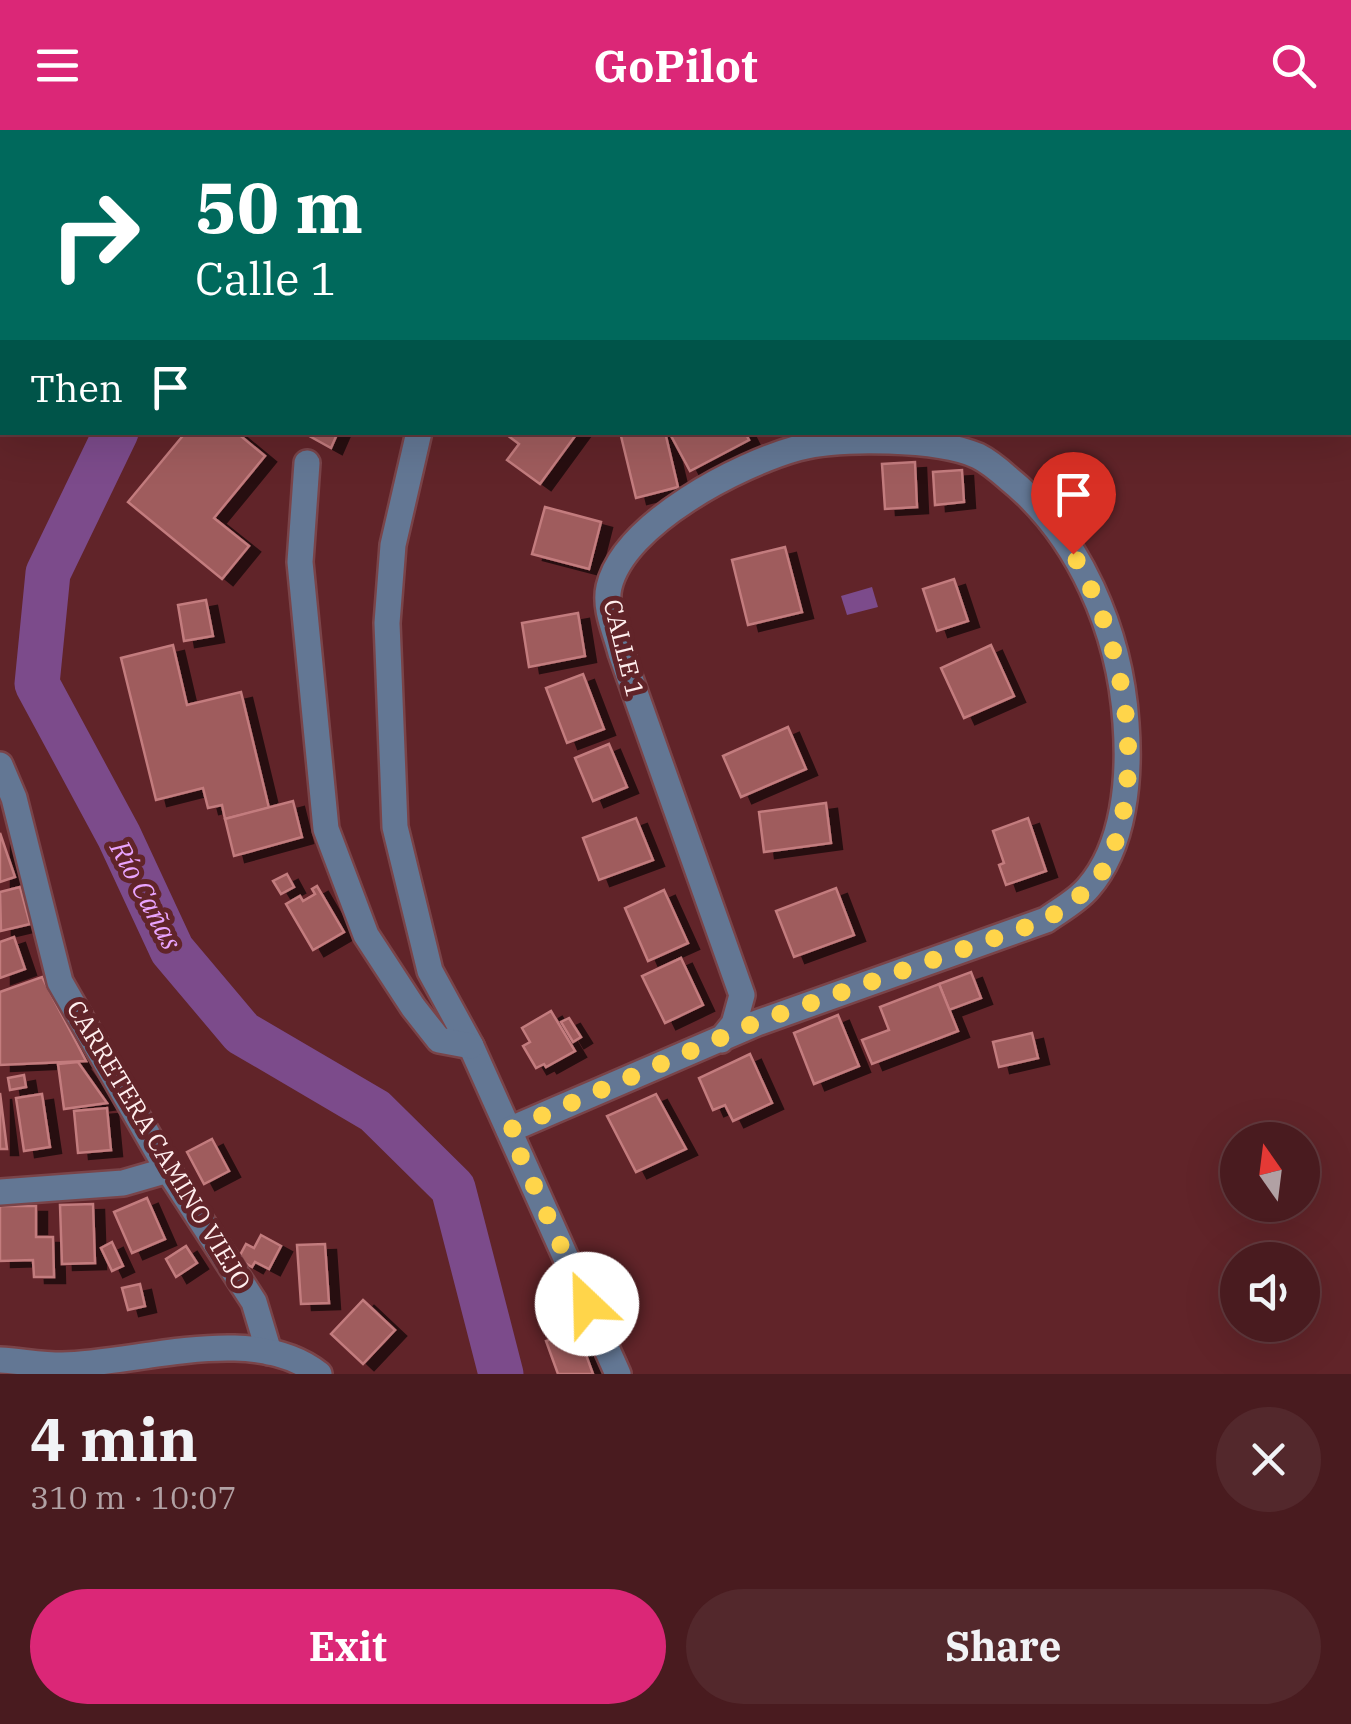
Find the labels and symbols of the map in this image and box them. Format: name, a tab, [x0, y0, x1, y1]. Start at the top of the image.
pin	[1031, 452, 1116, 555]
street label: CALLE 1	[596, 596, 653, 700]
water label: Río Cañas	[102, 833, 191, 956]
street label: CARRETERA CAMINO VIEJO	[60, 994, 259, 1296]
north arrow	[1220, 1122, 1320, 1222]
position arrow	[535, 1252, 639, 1356]

